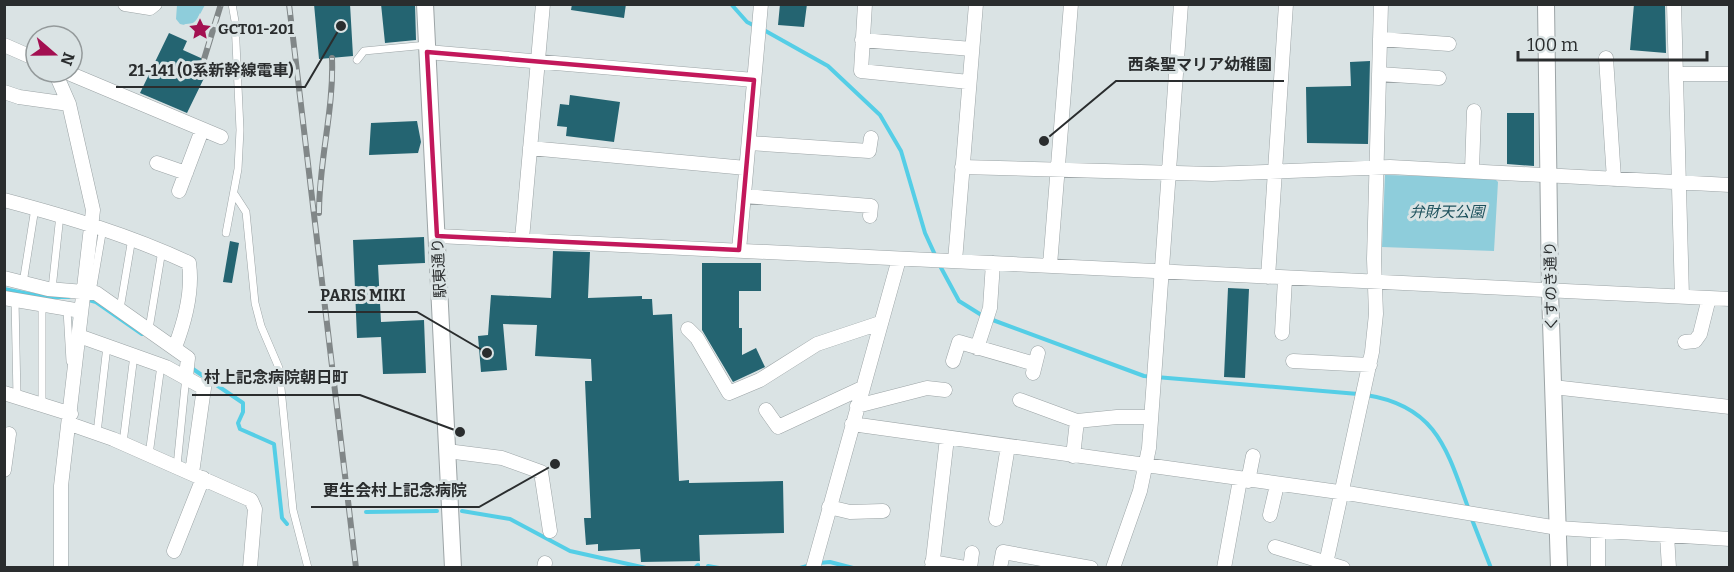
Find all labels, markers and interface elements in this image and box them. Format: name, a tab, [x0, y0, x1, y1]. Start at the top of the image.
place icon: GCT01-201	[187, 16, 213, 42]
place label: GCT01-201	[218, 20, 294, 38]
north arrow	[24, 24, 84, 84]
scale bar	[1518, 24, 1707, 62]
text: 100 m	[1527, 34, 1578, 56]
callout: 西条聖マリア幼稚園	[1116, 47, 1284, 81]
text: N	[57, 50, 79, 68]
callout: 21-141 (0系新幹線電車)	[116, 53, 305, 87]
text: 西条聖マリア幼稚園	[1128, 55, 1272, 74]
text: 21-141 (0系新幹線電車)	[128, 61, 294, 80]
park label: 弁財天公園	[1409, 203, 1486, 221]
street label: 駅東通り	[428, 238, 450, 298]
street label: くすのき通り	[1541, 241, 1561, 331]
callout: PARIS MIKI	[308, 278, 417, 312]
text: PARIS MIKI	[320, 286, 406, 305]
callout: 村上記念病院朝日町	[192, 361, 360, 395]
text: 村上記念病院朝日町	[204, 368, 348, 387]
callout: 更生会村上記念病院	[311, 473, 479, 507]
text: 更生会村上記念病院	[323, 481, 467, 500]

